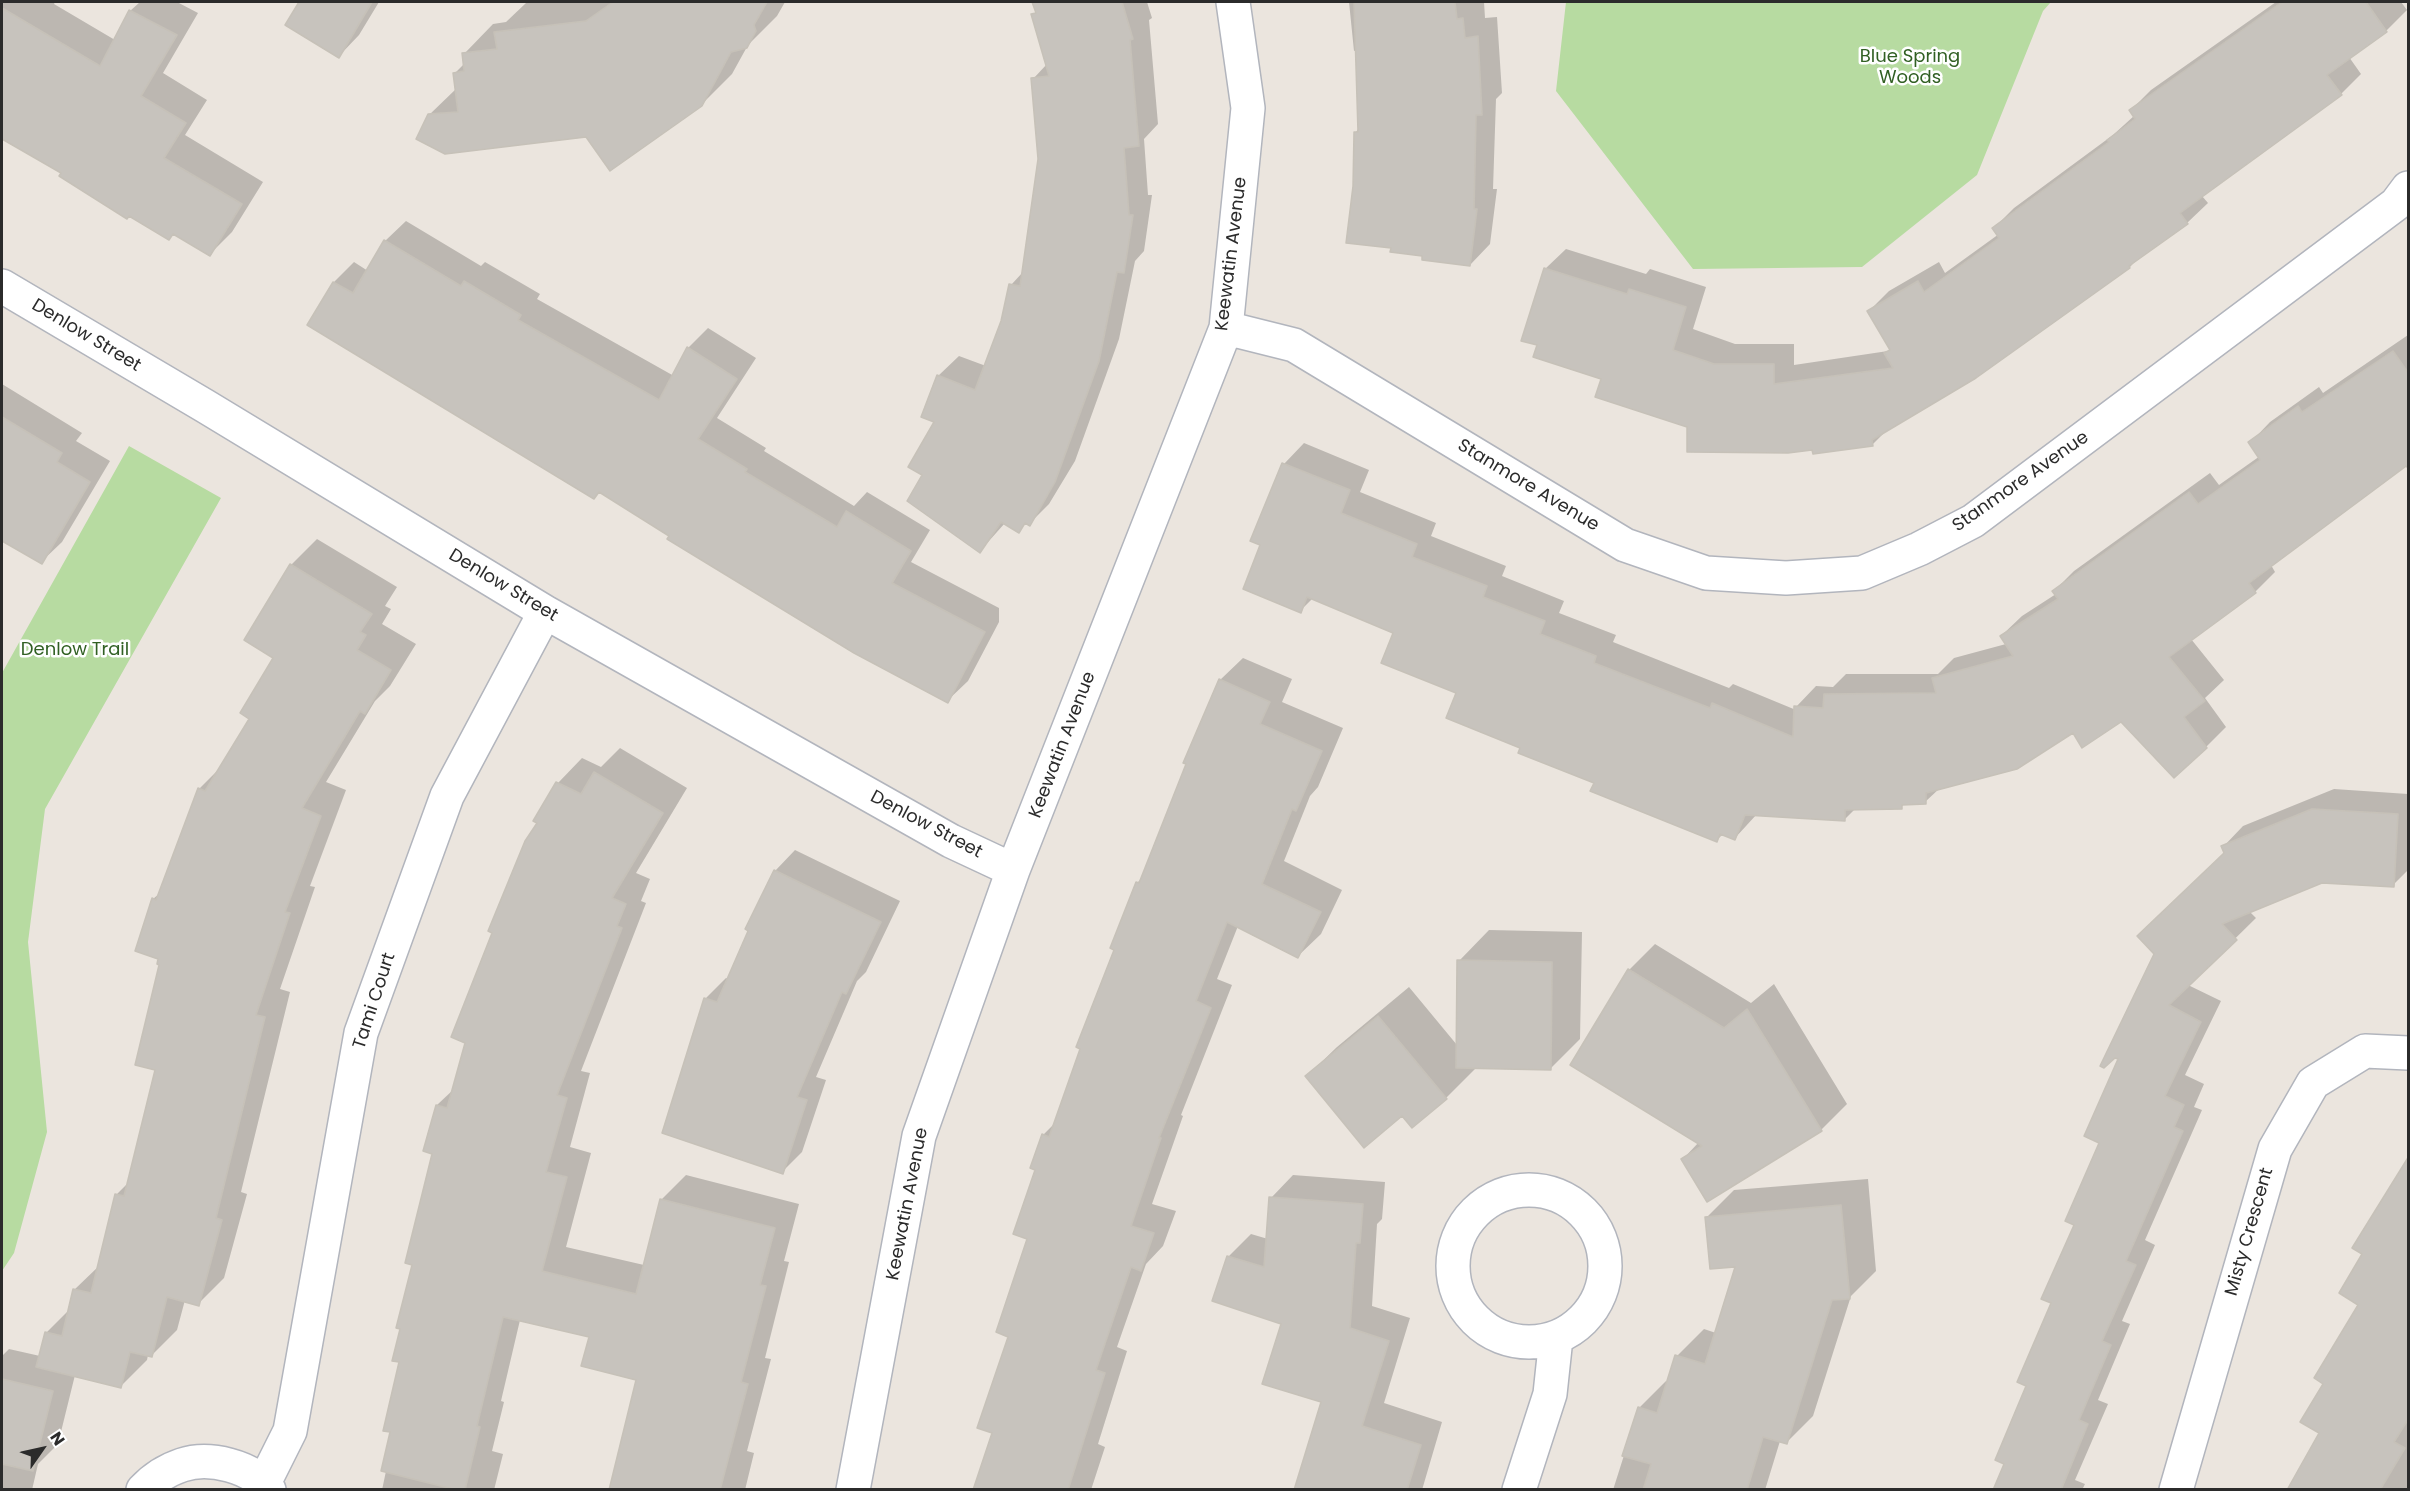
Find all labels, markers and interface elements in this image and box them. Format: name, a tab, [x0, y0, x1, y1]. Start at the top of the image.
park label: Blue Spring Woods	[1860, 46, 1960, 88]
street label: Keewatin Avenue	[1212, 176, 1252, 332]
street label: Denlow Street	[27, 295, 145, 377]
street label: Stanmore Avenue	[1949, 427, 2093, 537]
street label: Stanmore Avenue	[1453, 435, 1603, 537]
street label: Denlow Street	[444, 545, 562, 627]
park label: Denlow Trail	[21, 639, 129, 661]
street label: Keewatin Avenue	[1025, 669, 1101, 821]
street label: Denlow Street	[866, 786, 986, 864]
street label: Tami Court	[349, 950, 401, 1052]
street label: Keewatin Avenue	[883, 1126, 933, 1282]
street label: Misty Crescent	[2221, 1166, 2279, 1298]
north arrow	[12, 1419, 72, 1479]
text: N	[44, 1427, 70, 1450]

